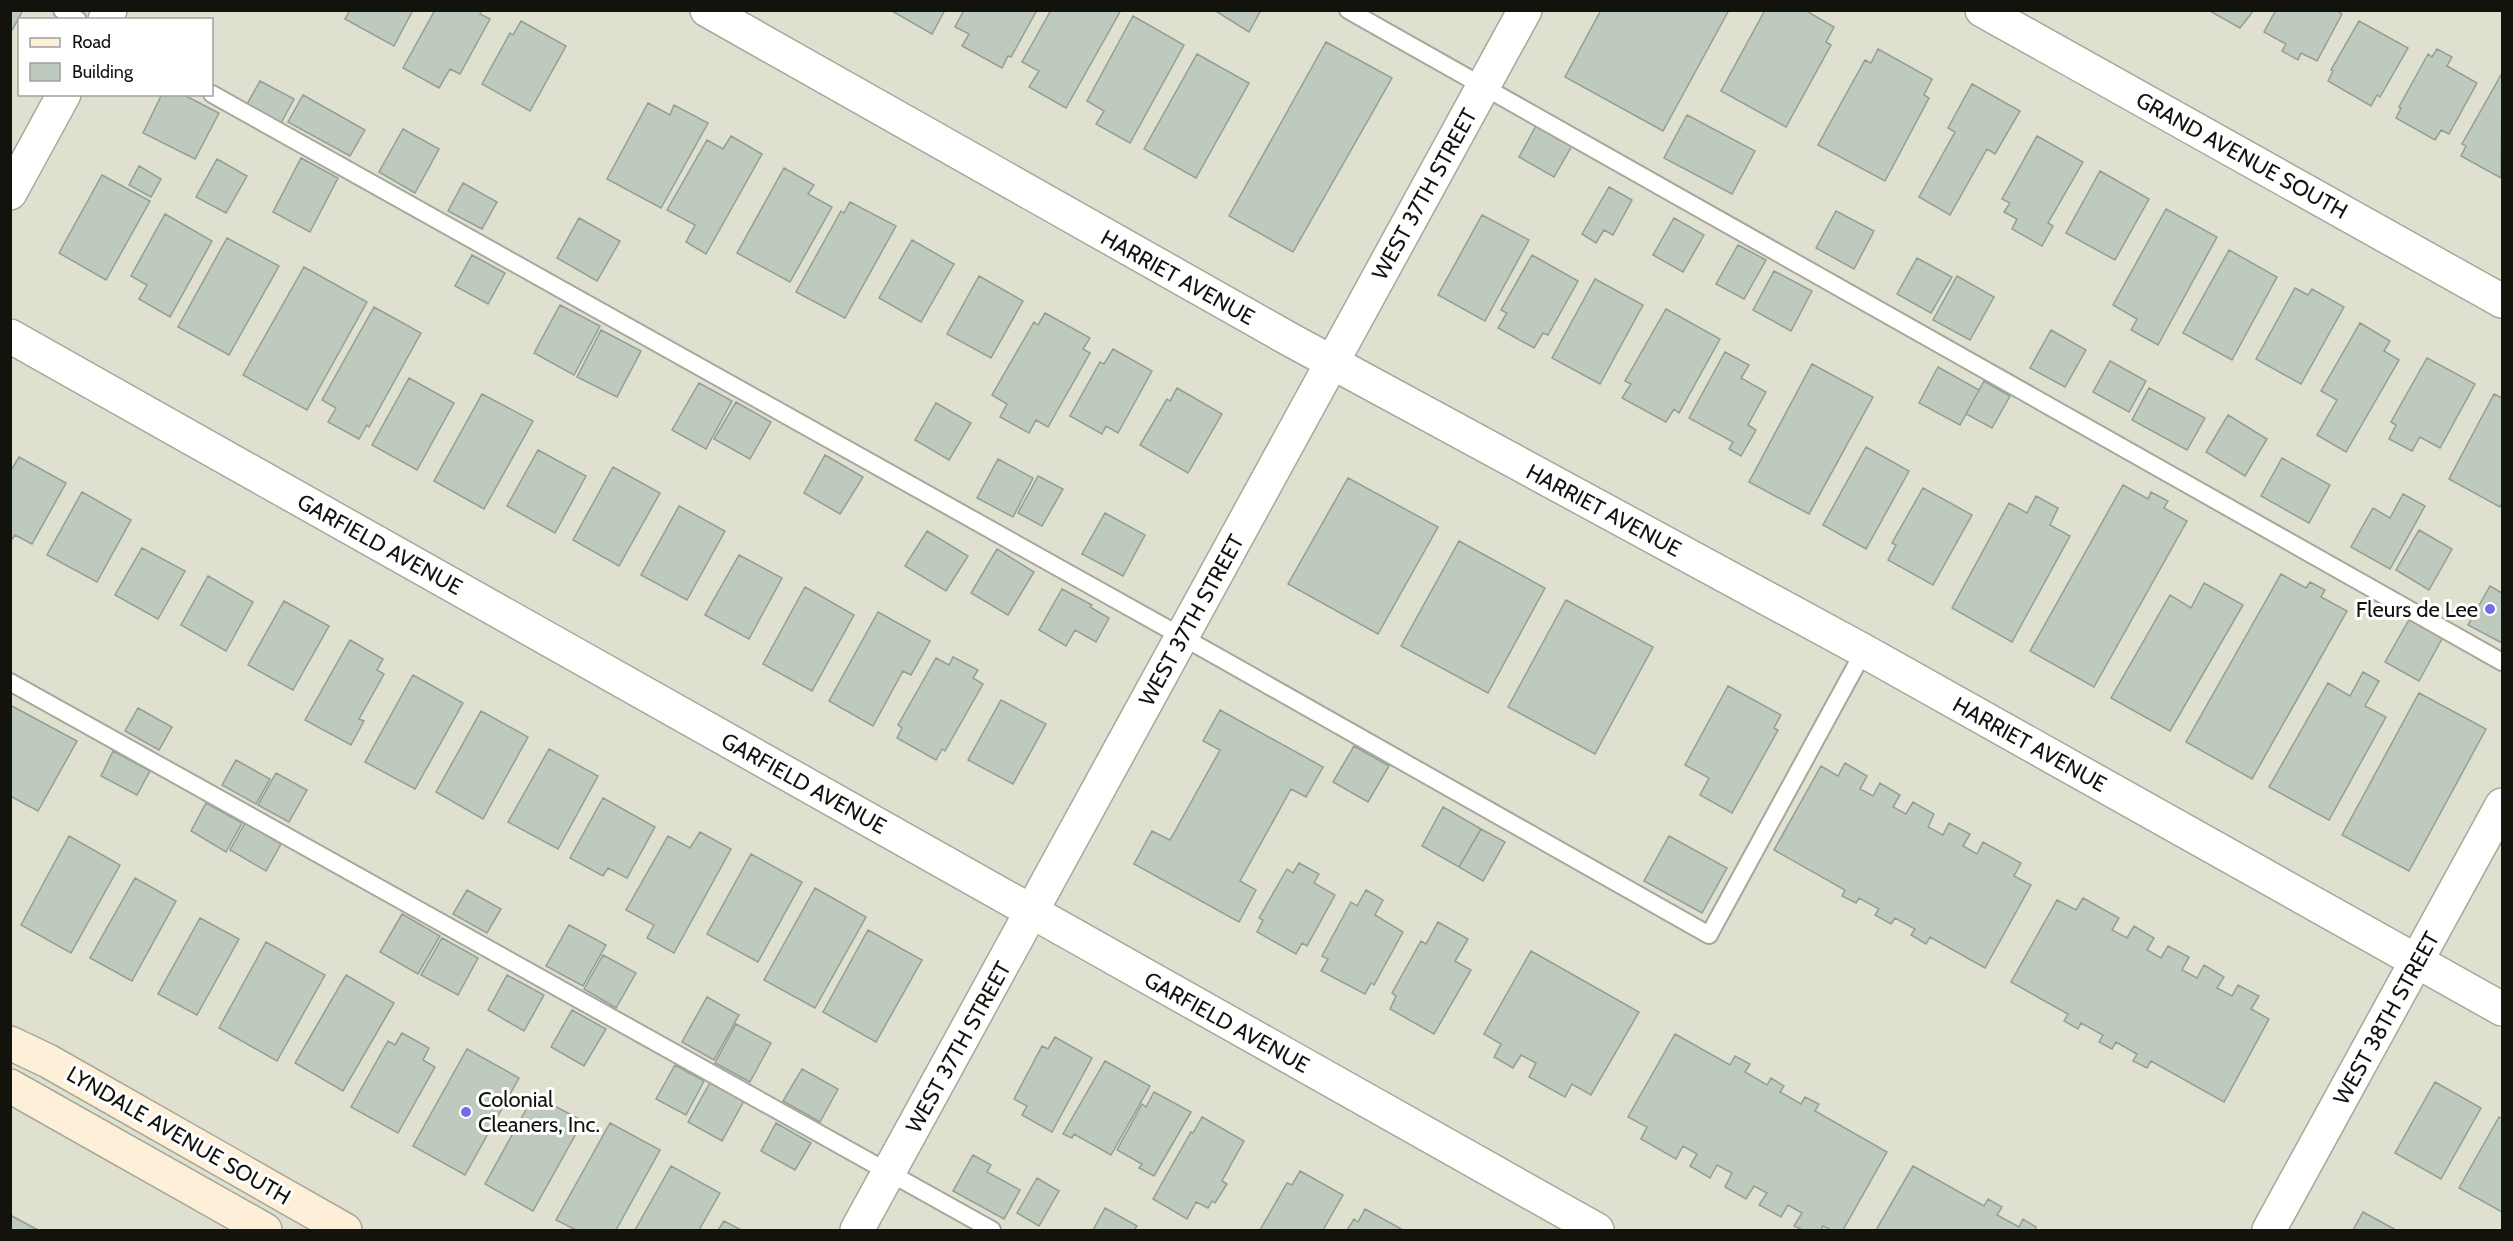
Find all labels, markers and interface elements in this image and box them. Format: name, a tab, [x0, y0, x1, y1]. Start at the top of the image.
legend	[18, 18, 213, 96]
text: Road	[72, 31, 111, 53]
text: Building	[72, 61, 134, 83]
street label: GRAND AVENUE SOUTH	[2131, 86, 2352, 225]
street label: WEST 37TH STREET	[1366, 103, 1483, 285]
street label: HARRIET AVENUE	[1096, 224, 1259, 331]
street label: HARRIET AVENUE	[1522, 458, 1686, 563]
street label: GARFIELD AVENUE	[293, 488, 467, 601]
street label: WEST 37TH STREET	[1133, 529, 1250, 711]
place label: Fleurs de Lee	[2356, 596, 2478, 623]
marker: Fleurs de Lee	[2483, 602, 2497, 616]
street label: HARRIET AVENUE	[1948, 691, 2111, 798]
street label: GARFIELD AVENUE	[717, 727, 891, 840]
street label: WEST 38TH STREET	[2328, 927, 2445, 1110]
street label: WEST 37TH STREET	[900, 956, 1017, 1138]
street label: GARFIELD AVENUE	[1140, 966, 1314, 1079]
street label: LYNDALE AVENUE SOUTH	[62, 1060, 295, 1211]
place label: Colonial Cleaners, Inc.	[478, 1086, 600, 1138]
marker: Colonial Cleaners, Inc.	[459, 1105, 473, 1119]

